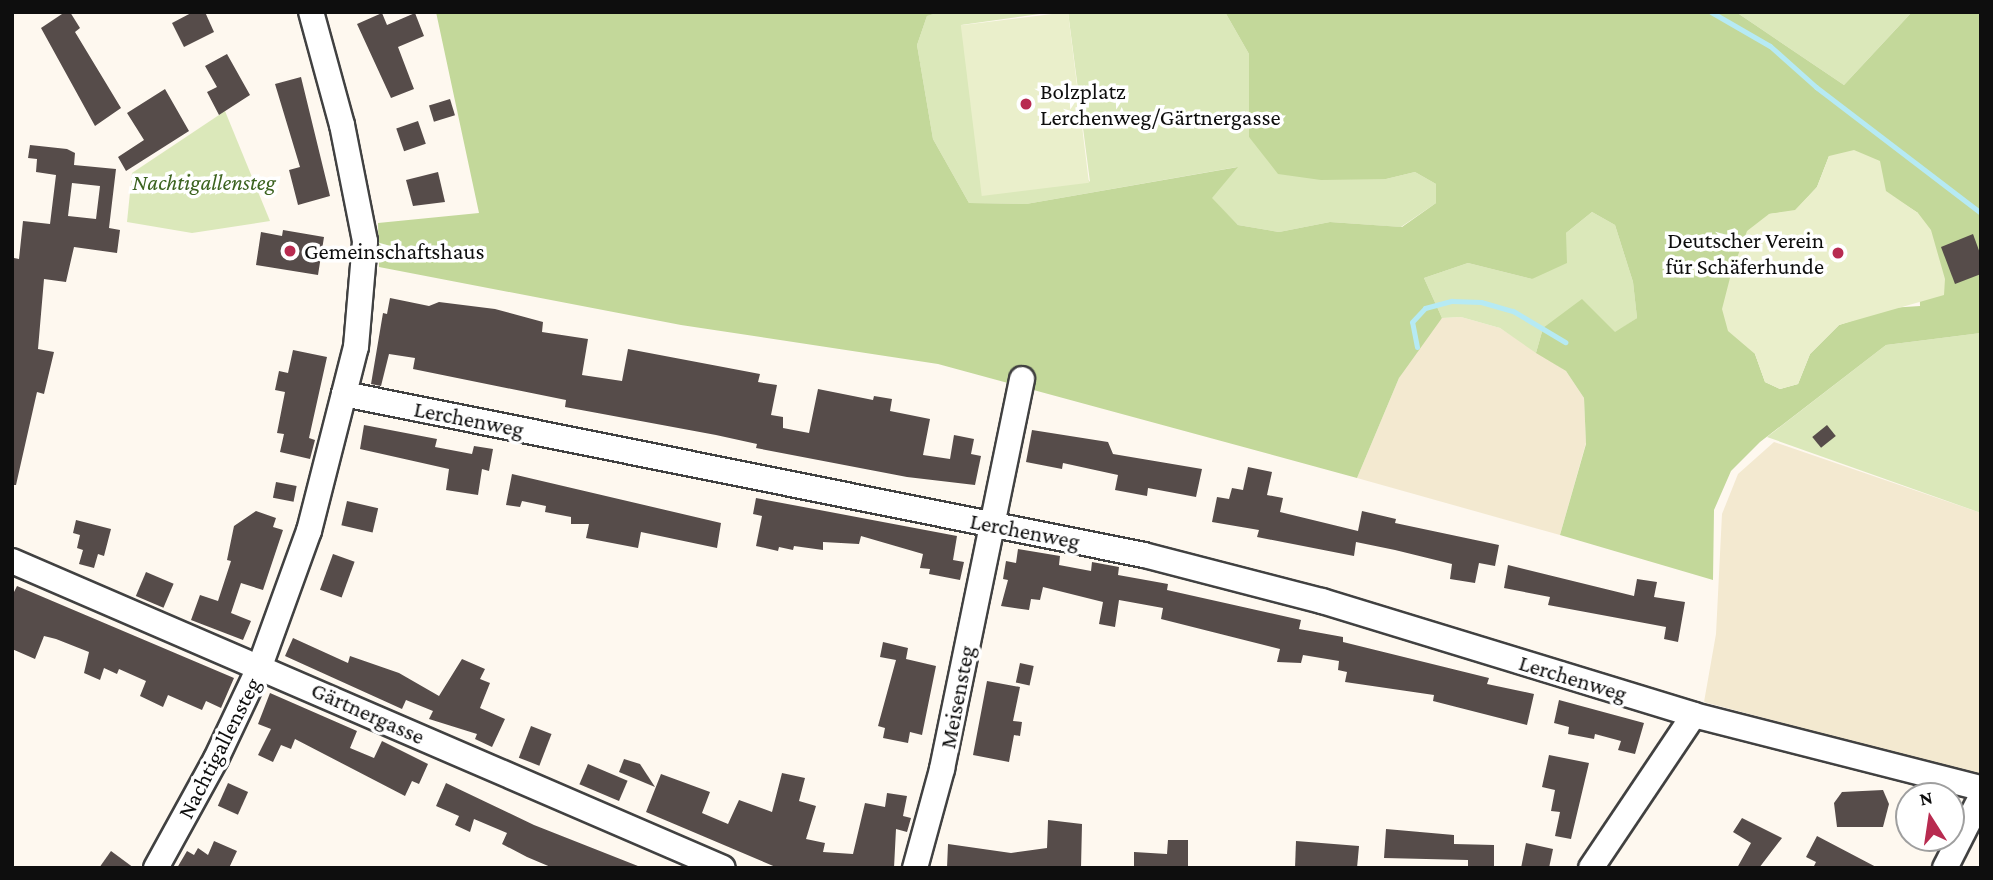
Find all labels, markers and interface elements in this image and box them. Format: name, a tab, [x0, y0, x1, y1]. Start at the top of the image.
place label: Bolzplatz Lerchenweg/Gärtnergasse	[1040, 77, 1281, 131]
marker: Bolzplatz Lerchenweg/Gärtnergasse	[1018, 96, 1034, 112]
park label: Nachtigallensteg	[132, 168, 276, 196]
place label: Deutscher Verein für Schäferhunde	[1665, 226, 1824, 280]
place label: Gemeinschaftshaus	[304, 237, 485, 265]
marker: Gemeinschaftshaus	[282, 243, 298, 259]
marker: Deutscher Verein für Schäferhunde	[1830, 245, 1846, 261]
street label: Lerchenweg	[412, 395, 526, 443]
street label: Lerchenweg	[968, 507, 1082, 555]
street label: Meisensteg	[933, 643, 981, 751]
street label: Lerchenweg	[1516, 649, 1630, 707]
street label: Nachtigallensteg	[172, 673, 266, 823]
street label: Gärtnergasse	[307, 676, 429, 750]
north arrow	[1895, 782, 1965, 852]
text: N	[1917, 786, 1934, 810]

